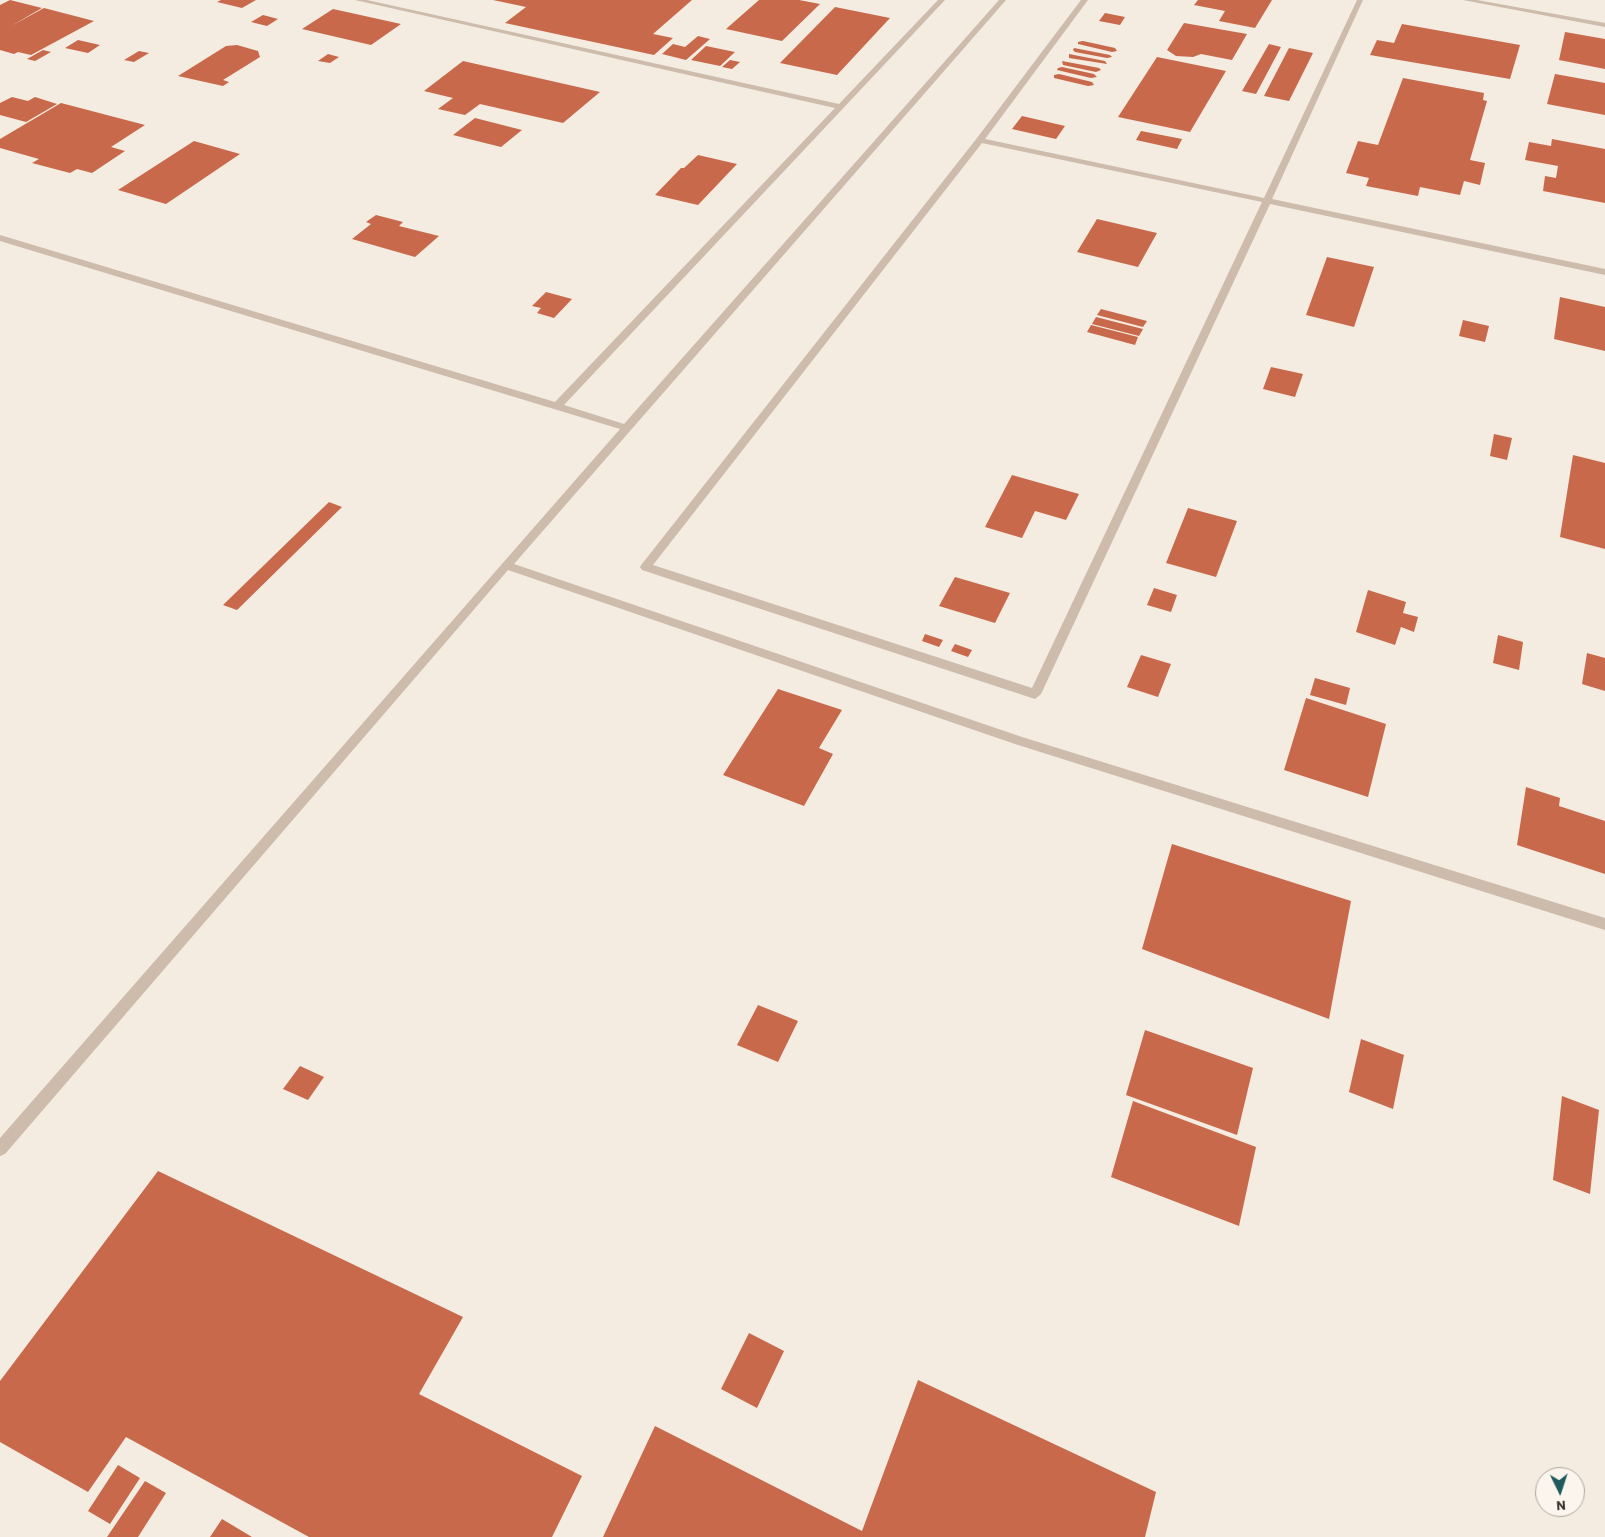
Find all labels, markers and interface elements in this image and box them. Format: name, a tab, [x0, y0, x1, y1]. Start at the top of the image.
north arrow	[1535, 1467, 1585, 1517]
text: N	[1556, 1498, 1566, 1515]

